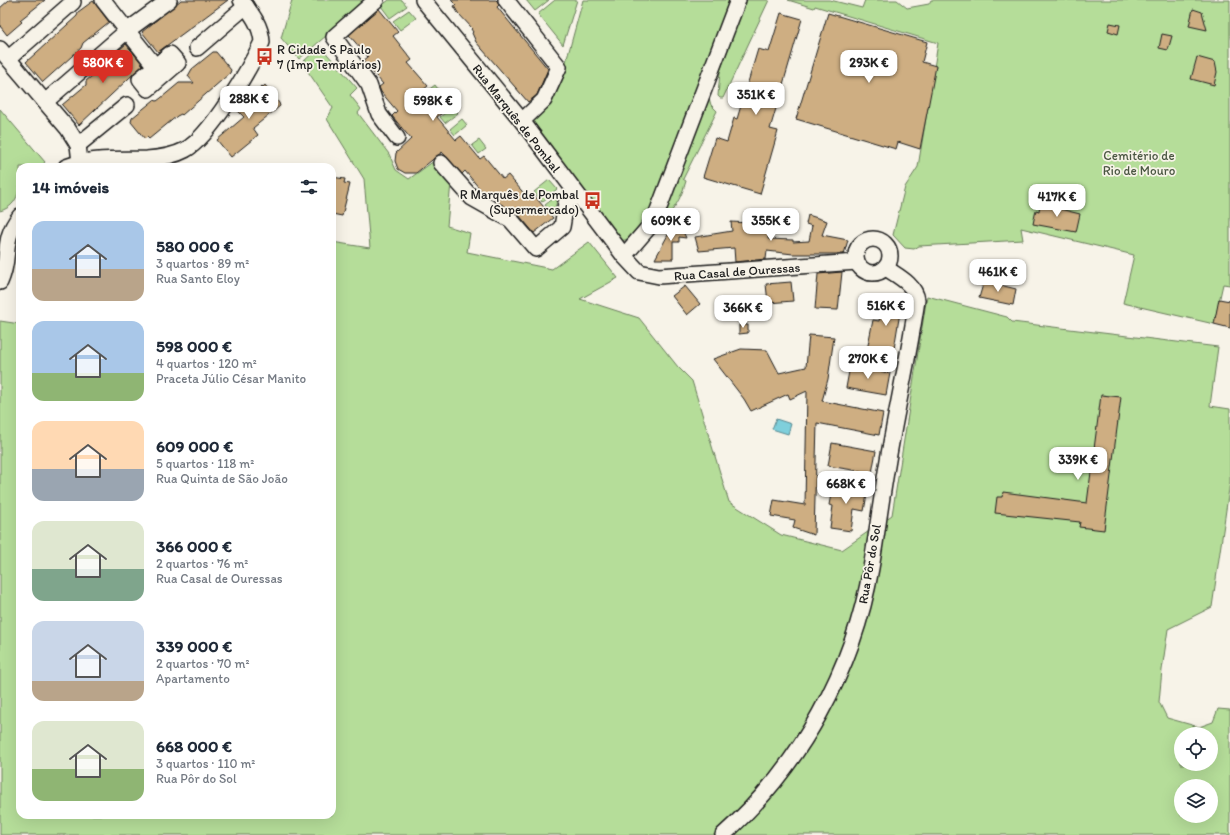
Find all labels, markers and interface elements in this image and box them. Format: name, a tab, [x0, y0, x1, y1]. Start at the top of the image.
place label: R Cidade S Paulo 7 (Imp Templários)	[277, 42, 381, 72]
bus stop icon: R Cidade S Paulo 7 (Imp Templários)	[254, 46, 274, 66]
pin: 580K €	[70, 50, 136, 84]
pin: 293K €	[836, 50, 902, 84]
text: 580K €	[83, 55, 123, 70]
text: 293K €	[849, 55, 889, 70]
street label: Rua Marquês de Pombal	[470, 61, 564, 176]
pin: 351K €	[723, 82, 789, 116]
pin: 288K €	[216, 86, 282, 120]
text: 351K €	[737, 87, 775, 102]
pin: 598K €	[400, 88, 466, 122]
text: 288K €	[229, 91, 269, 106]
text: 598K €	[413, 93, 453, 108]
park label: Cemitério de Rio de Mouro	[1103, 148, 1176, 178]
icon: filters	[298, 176, 320, 198]
text: 14 imóveis	[32, 177, 109, 197]
pin: 417K €	[1024, 184, 1090, 218]
place label: R Marquês de Pombal (Supermercado)	[460, 187, 579, 217]
text: 417K €	[1038, 189, 1076, 204]
bus stop icon: R Marquês de Pombal (Supermercado)	[582, 191, 602, 211]
pin: 609K €	[638, 208, 704, 242]
pin: 355K €	[738, 208, 804, 242]
text: 609K €	[651, 213, 691, 228]
text: 355K €	[751, 213, 791, 228]
text: 580 000 €	[156, 236, 234, 256]
icon: home	[64, 237, 112, 285]
text: 3 quartos · 89 m²	[156, 256, 249, 271]
pin: 461K €	[965, 259, 1031, 293]
street label: Rua Casal de Ouressas	[673, 260, 801, 283]
text: 461K €	[978, 264, 1018, 279]
text: Rua Santo Eloy	[156, 271, 240, 286]
pin: 516K €	[853, 293, 919, 327]
pin: 366K €	[710, 295, 776, 329]
text: 516K €	[867, 298, 905, 313]
text: 366K €	[723, 300, 763, 315]
text: 598 000 €	[156, 336, 232, 356]
icon: home	[64, 337, 112, 385]
pin: 270K €	[835, 346, 901, 380]
text: 270K €	[848, 351, 888, 366]
text: 4 quartos · 120 m²	[156, 356, 257, 371]
text: Praceta Júlio César Manito	[156, 371, 306, 386]
text: 609 000 €	[156, 436, 233, 456]
icon: home	[64, 437, 112, 485]
pin: 339K €	[1045, 447, 1111, 481]
text: 339K €	[1058, 452, 1098, 467]
text: 5 quartos · 118 m²	[156, 456, 254, 471]
text: Rua Quinta de São João	[156, 471, 288, 486]
pin: 668K €	[813, 471, 879, 505]
text: 668K €	[826, 476, 866, 491]
street label: Rua Pôr do Sol	[855, 523, 884, 605]
text: 366 000 €	[156, 536, 232, 556]
icon: home	[64, 537, 112, 585]
text: 2 quartos · 76 m²	[156, 556, 248, 571]
text: Rua Casal de Ouressas	[156, 571, 283, 586]
text: 339 000 €	[156, 636, 232, 656]
icon: home	[64, 637, 112, 685]
text: 2 quartos · 70 m²	[156, 656, 250, 671]
text: Apartamento	[156, 671, 230, 686]
map controls	[1174, 727, 1218, 823]
button: locate	[1174, 727, 1218, 771]
text: 668 000 €	[156, 736, 232, 756]
icon: home	[64, 737, 112, 785]
text: 3 quartos · 110 m²	[156, 756, 255, 771]
text: Rua Pôr do Sol	[156, 771, 237, 786]
button: layers	[1174, 779, 1218, 823]

